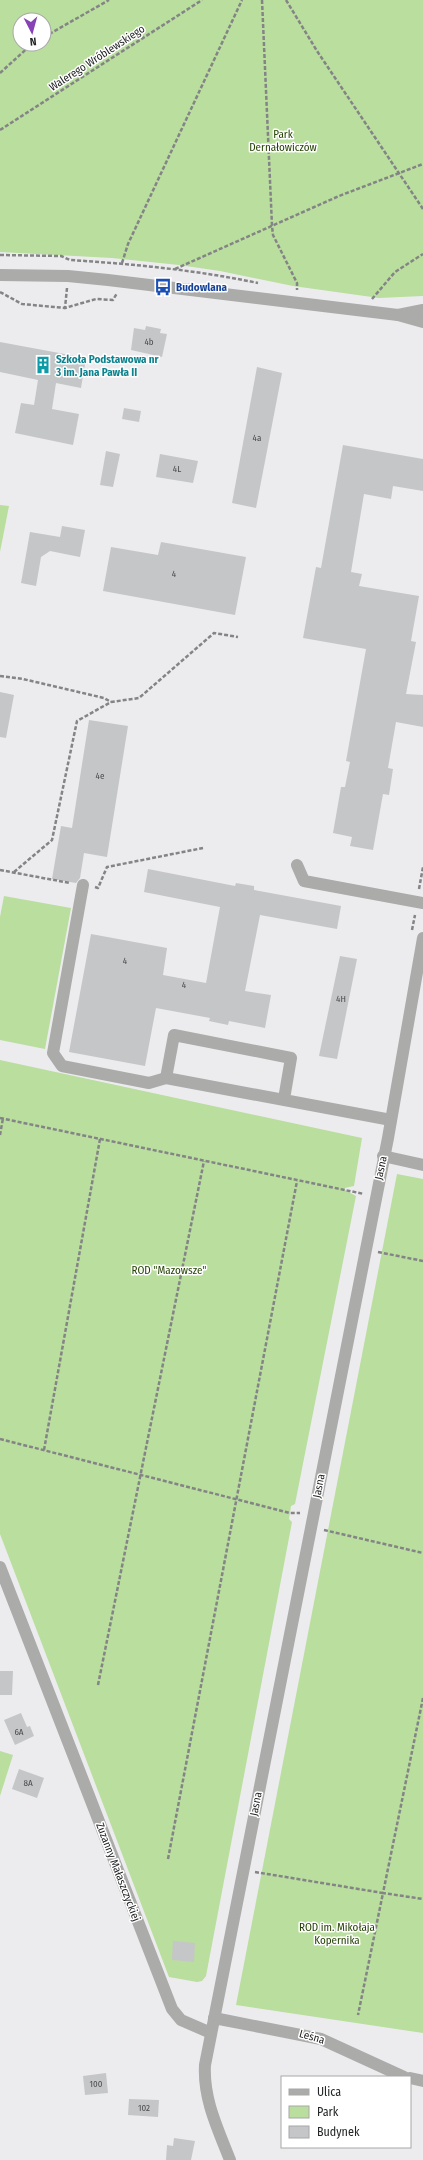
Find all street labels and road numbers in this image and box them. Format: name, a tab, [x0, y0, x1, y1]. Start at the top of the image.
street label: Walerego Wróblewskiego	[47, 22, 147, 94]
street label: Jasna	[372, 1155, 390, 1181]
street label: Jasna	[310, 1473, 328, 1499]
street label: Jasna	[247, 1791, 265, 1817]
street label: Zuzanny Małaszczyckiej	[93, 1821, 143, 1923]
street label: Leśna	[298, 2027, 326, 2047]

